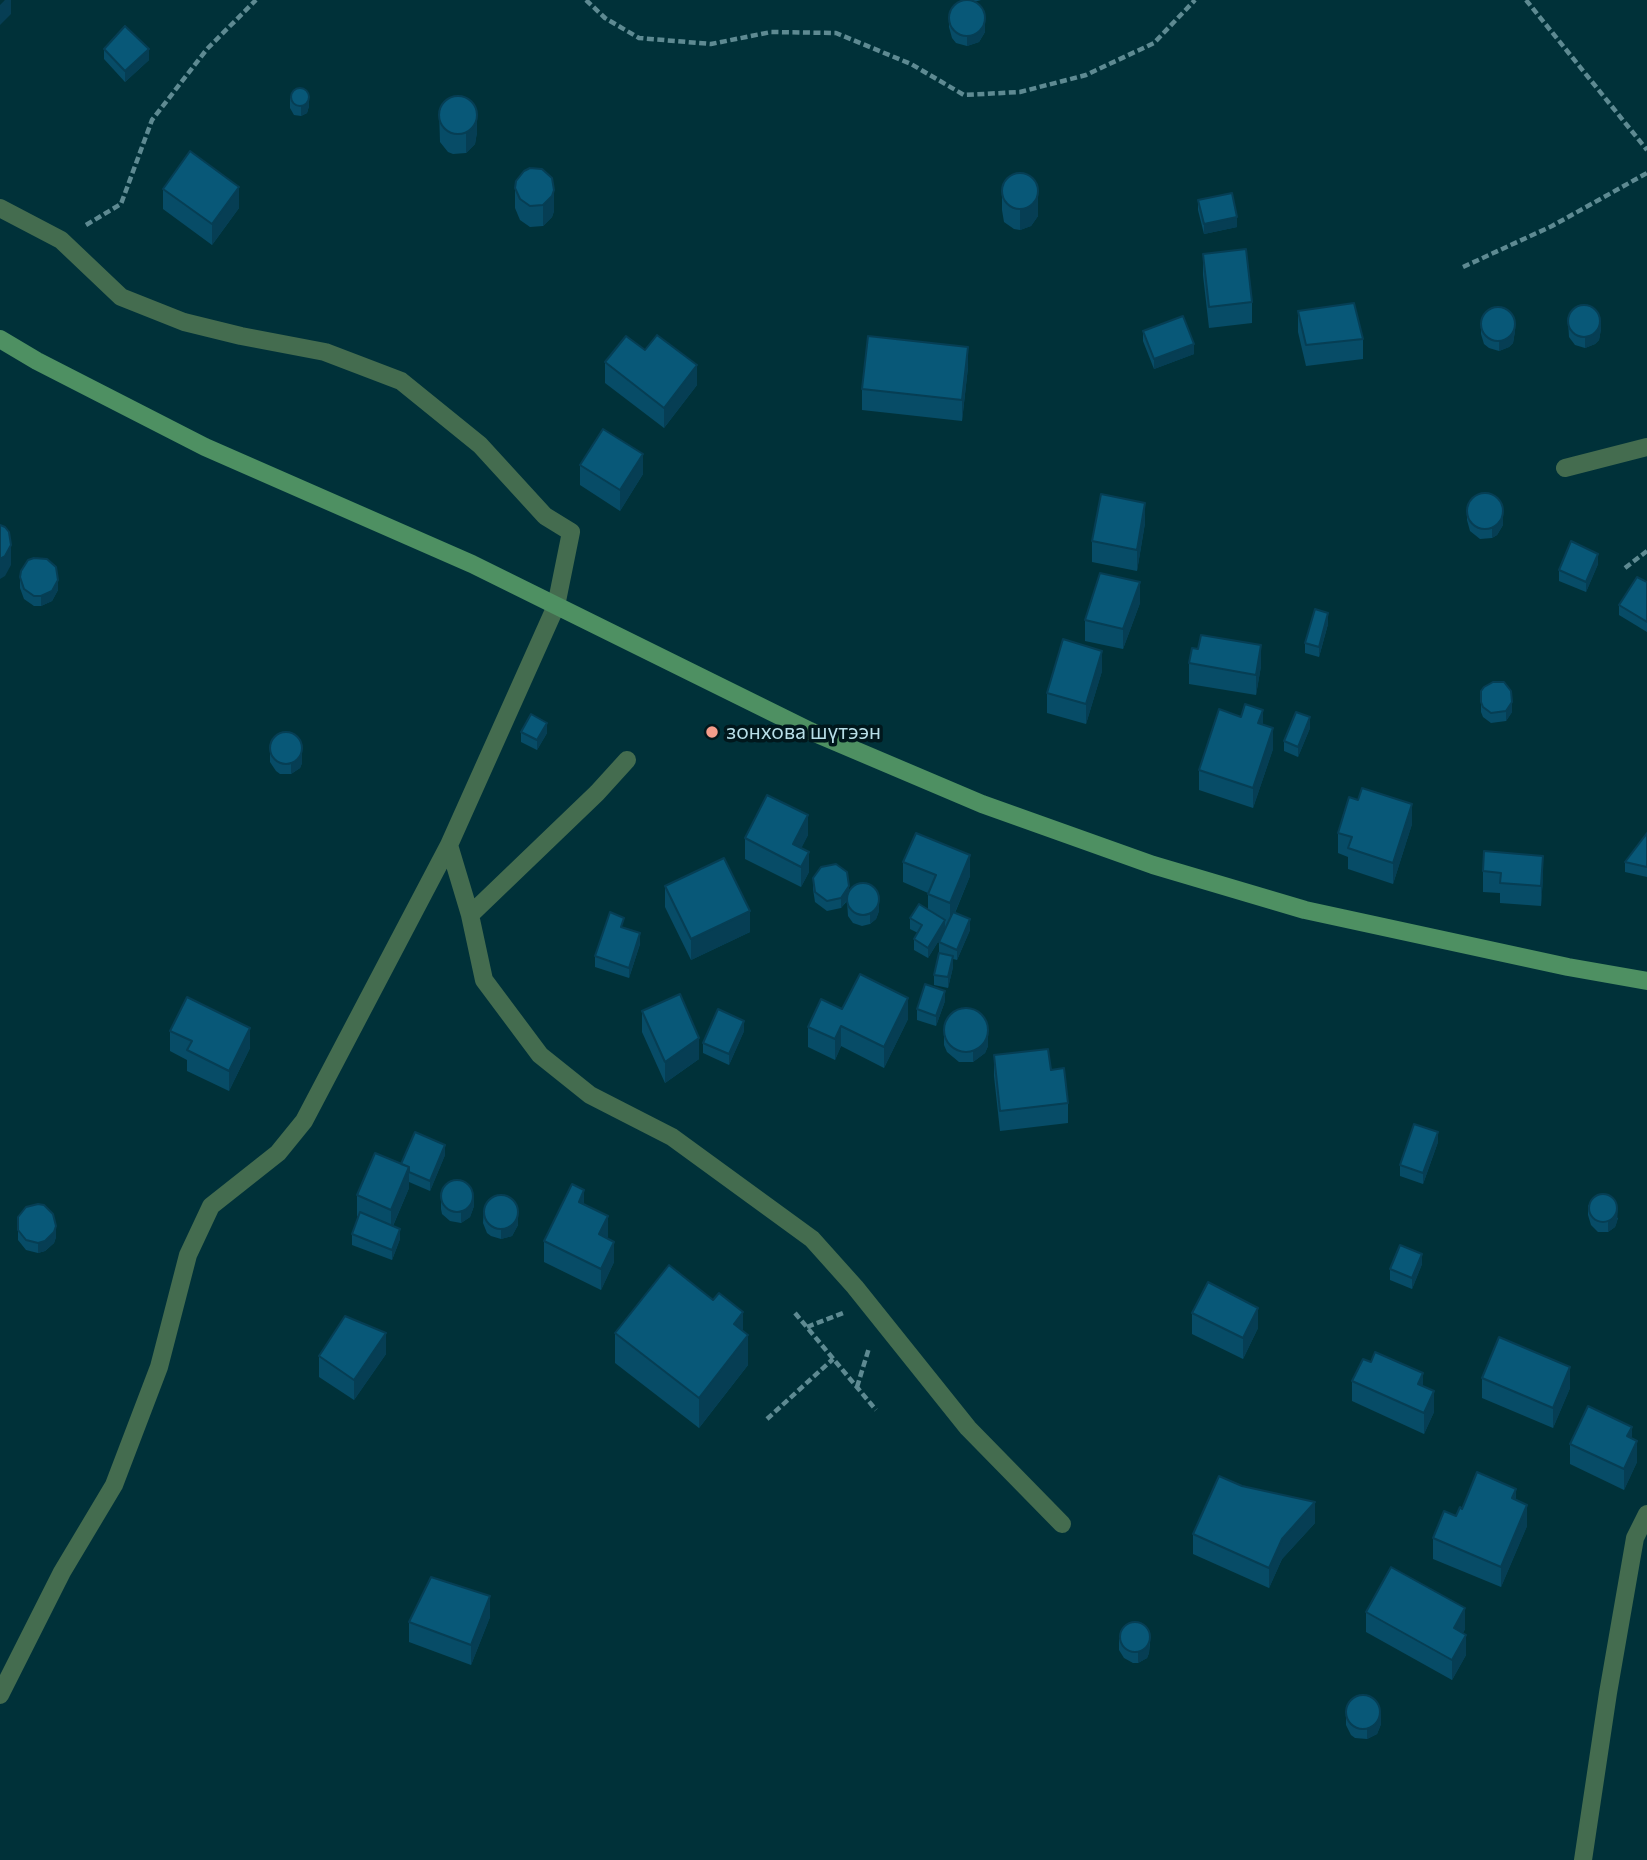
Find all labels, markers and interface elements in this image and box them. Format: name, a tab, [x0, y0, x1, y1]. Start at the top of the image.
place label: зонхова шүтээн	[726, 719, 881, 745]
marker: зонхова шүтээн	[704, 724, 720, 740]

